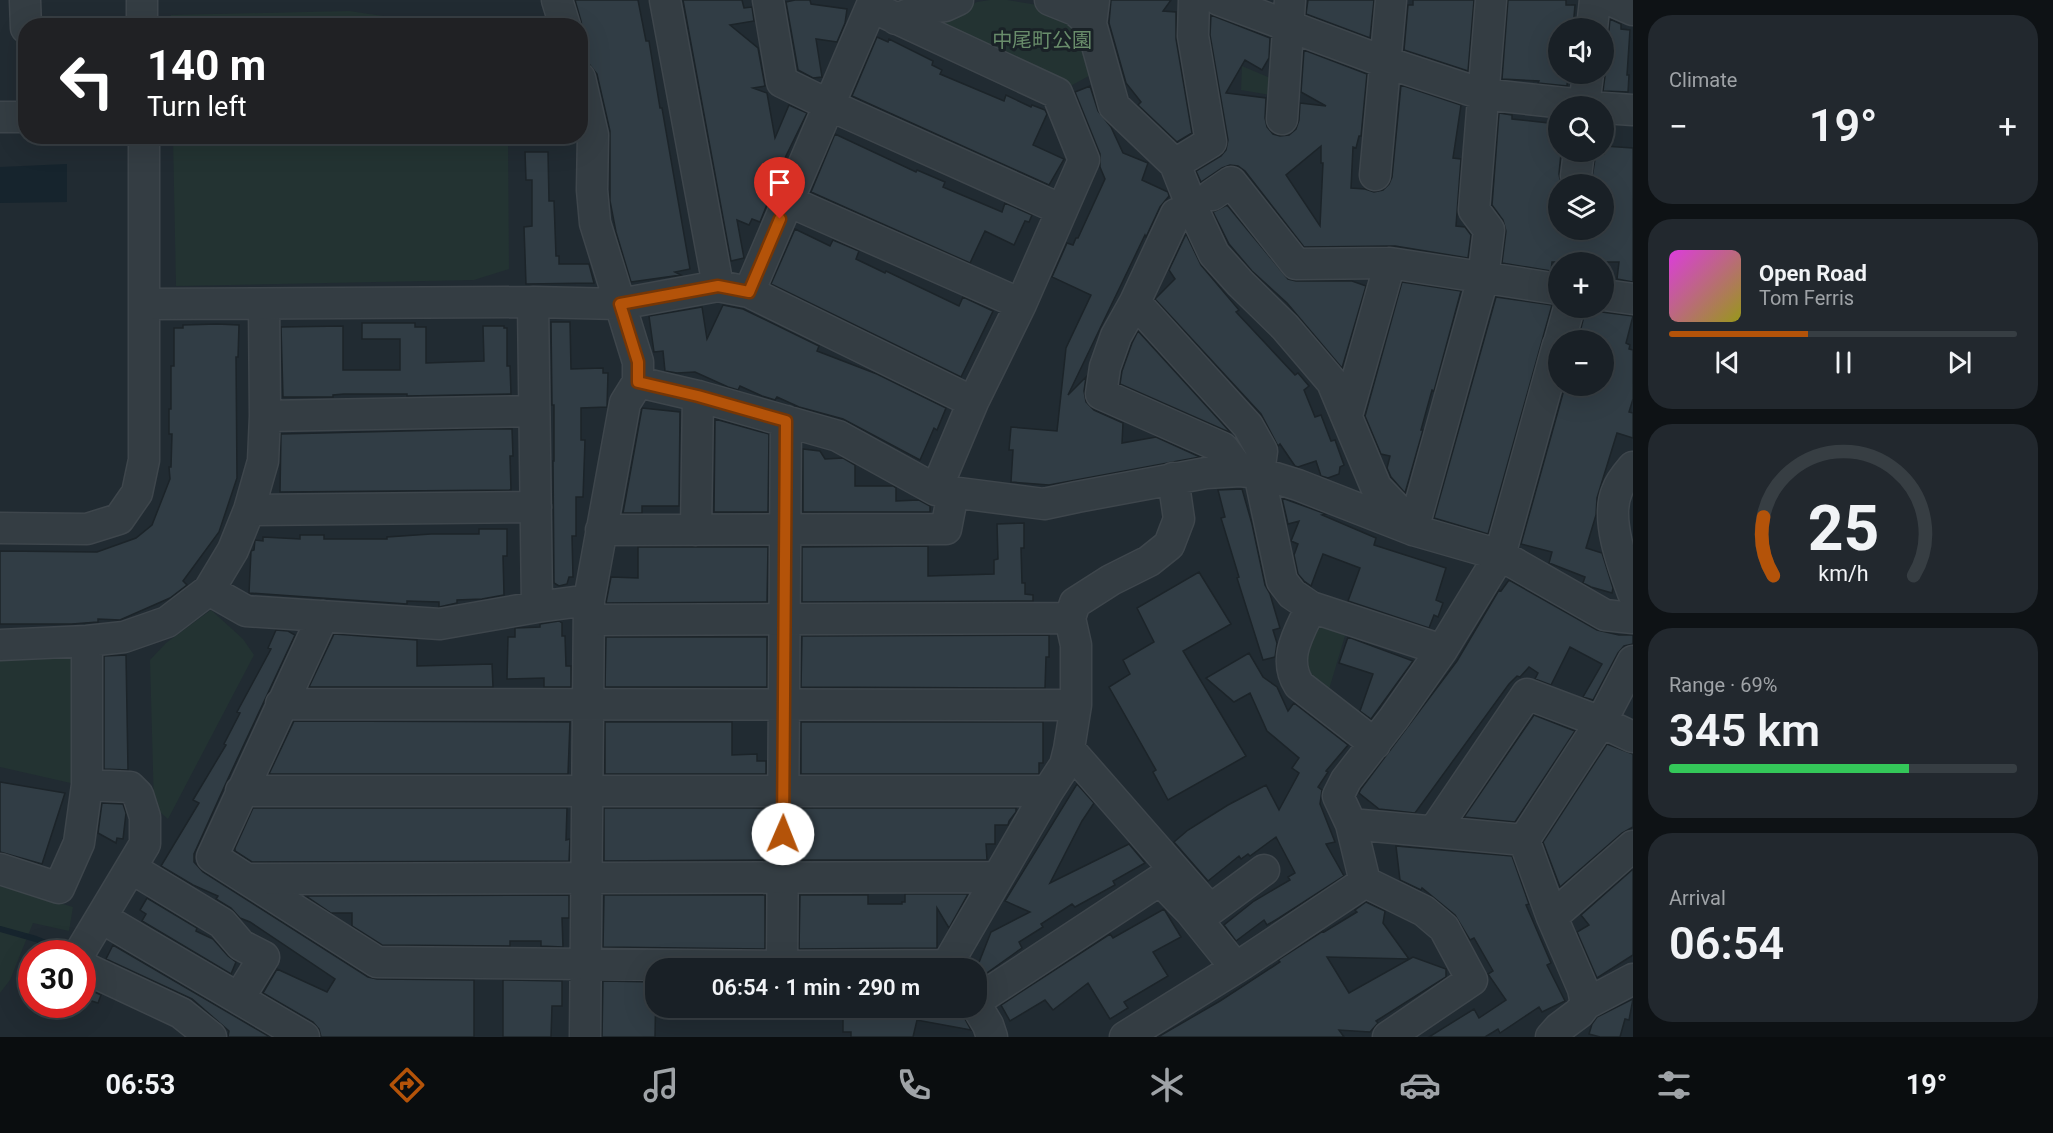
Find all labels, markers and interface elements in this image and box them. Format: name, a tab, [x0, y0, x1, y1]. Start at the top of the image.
map controls	[1548, 18, 1614, 396]
button: sound	[1548, 18, 1614, 84]
park label: 中尾町公園	[992, 28, 1092, 52]
text: 140 m	[147, 41, 266, 90]
icon: left	[48, 42, 126, 120]
text: Climate	[1669, 68, 1737, 92]
text: Turn left	[147, 91, 247, 123]
button: search	[1548, 96, 1614, 162]
text: 19°	[1809, 99, 1877, 152]
text: −	[1669, 107, 1688, 146]
text: +	[1998, 107, 2017, 146]
pin	[754, 157, 805, 219]
icon: arrive	[763, 166, 796, 199]
button: layers	[1548, 174, 1614, 240]
button: +	[1548, 252, 1614, 318]
text: Open Road	[1759, 261, 1867, 286]
text: Tom Ferris	[1759, 286, 1854, 310]
button: −	[1548, 330, 1614, 396]
icon: previous	[1711, 346, 1744, 379]
icon: pause	[1827, 346, 1860, 379]
icon: next	[1943, 346, 1976, 379]
text: 25	[1807, 492, 1879, 565]
text: km/h	[1818, 561, 1868, 586]
text: Range · 69%	[1669, 673, 1777, 697]
text: 345 km	[1669, 704, 1820, 757]
position arrow	[751, 802, 815, 866]
text: Arrival	[1669, 886, 1726, 910]
text: 06:54	[1669, 917, 1784, 970]
speed limit sign: 30	[18, 940, 96, 1018]
text: 06:54 · 1 min · 290 m	[712, 975, 920, 1000]
icon: directions	[386, 1064, 428, 1106]
icon: music	[640, 1064, 682, 1106]
icon: phone	[893, 1064, 935, 1106]
icon: climate	[1146, 1064, 1188, 1106]
icon: car	[1399, 1064, 1441, 1106]
icon: filters	[1653, 1064, 1695, 1106]
text: 06:53	[106, 1069, 175, 1101]
text: 19°	[1906, 1069, 1947, 1101]

